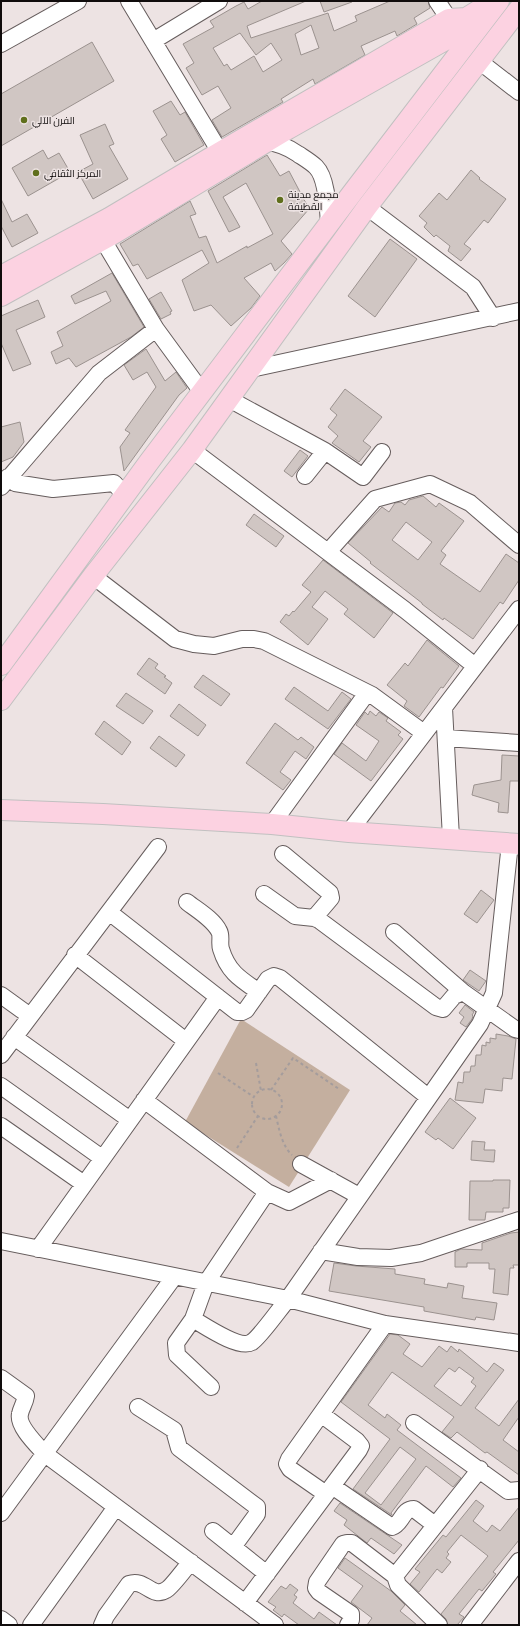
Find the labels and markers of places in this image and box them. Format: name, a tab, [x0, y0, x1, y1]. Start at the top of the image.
place label: الفرن اﻵلي	[32, 113, 75, 128]
marker: الفرن اﻵلي	[19, 115, 29, 125]
place label: المركز الثقافي	[44, 166, 101, 181]
marker: المركز الثقافي	[31, 168, 41, 178]
place label: مجمع مدينة القطيفة	[288, 187, 339, 213]
marker: مجمع مدينة القطيفة	[275, 195, 285, 205]

